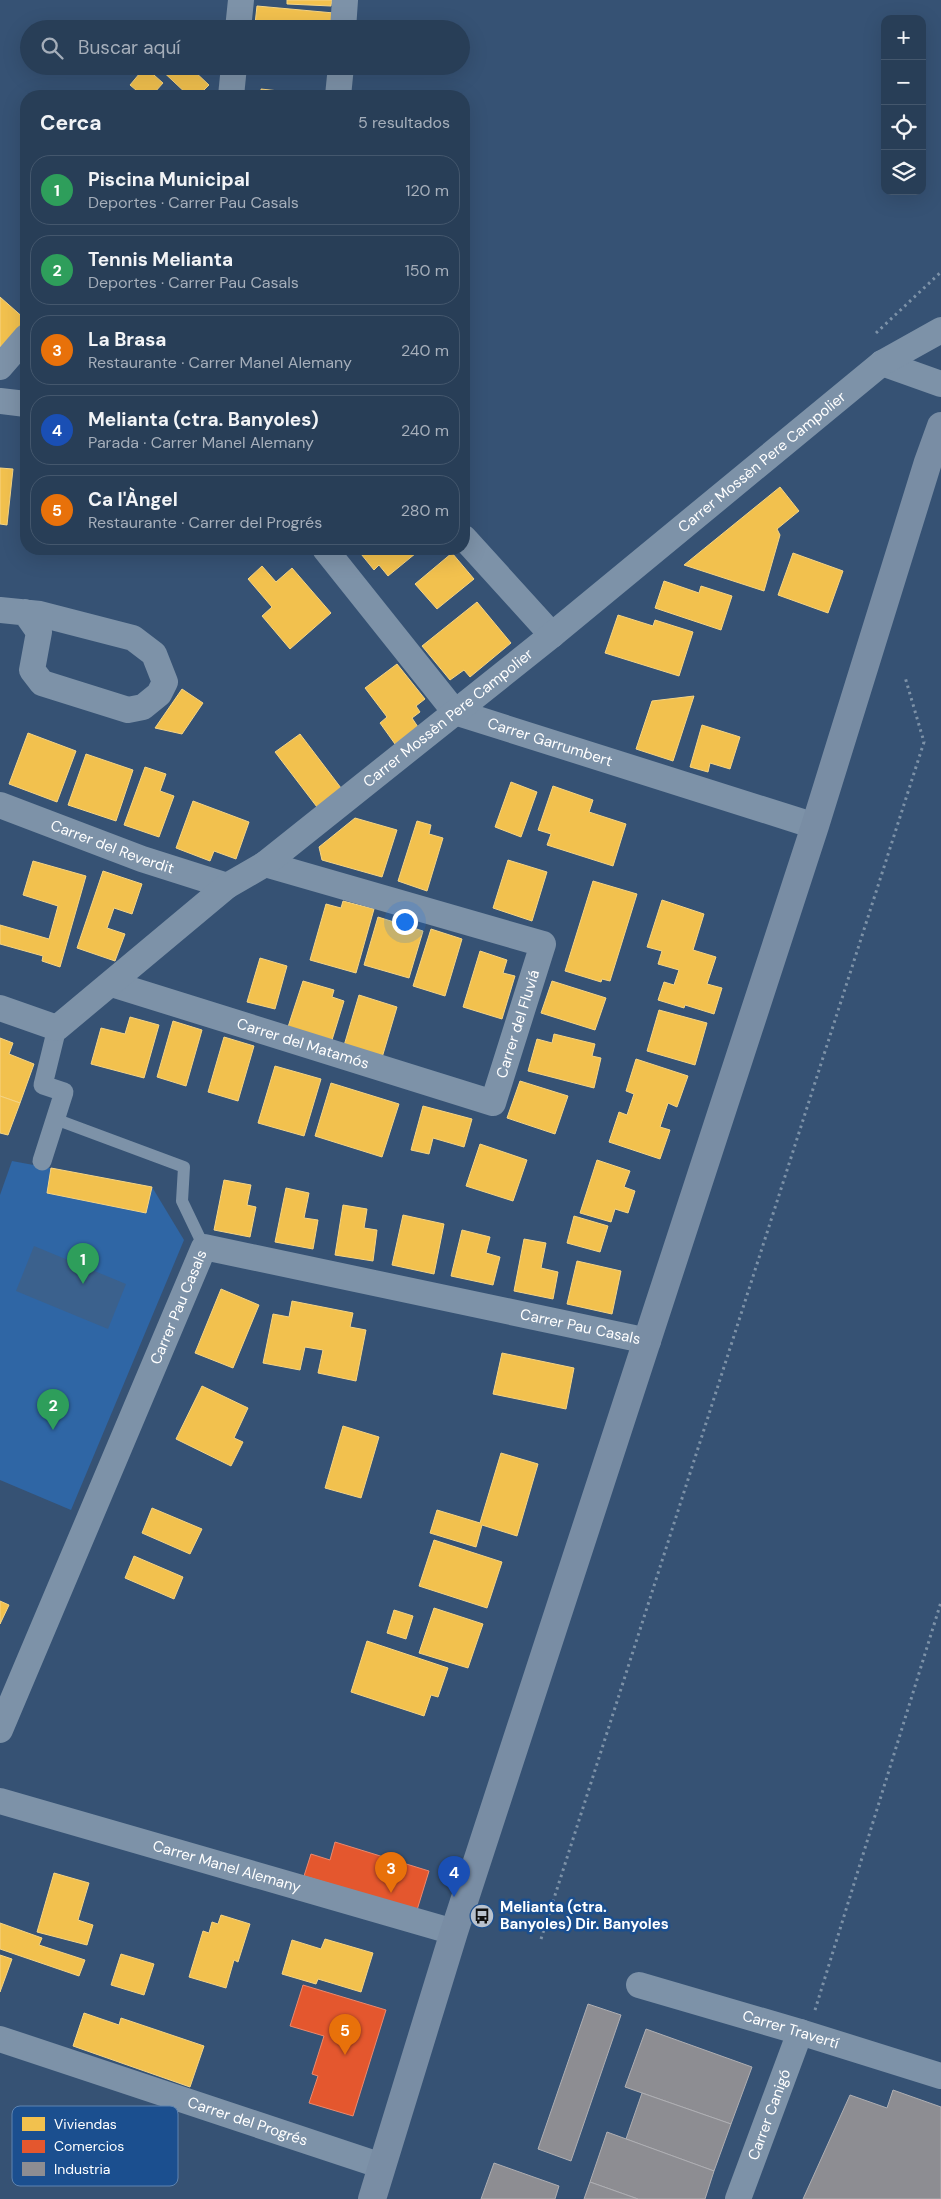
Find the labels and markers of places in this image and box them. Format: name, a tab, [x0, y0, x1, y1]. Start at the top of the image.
pin: 1	[67, 1243, 99, 1284]
pin: 2	[37, 1389, 69, 1430]
pin: 3	[375, 1852, 407, 1893]
pin: 4	[438, 1856, 470, 1897]
place label: Melianta (ctra. Banyoles) Dir. Banyoles	[500, 1897, 669, 1934]
bus stop icon: Melianta (ctra. Banyoles) Dir. Banyoles	[469, 1903, 495, 1929]
pin: 5	[329, 2014, 361, 2055]

